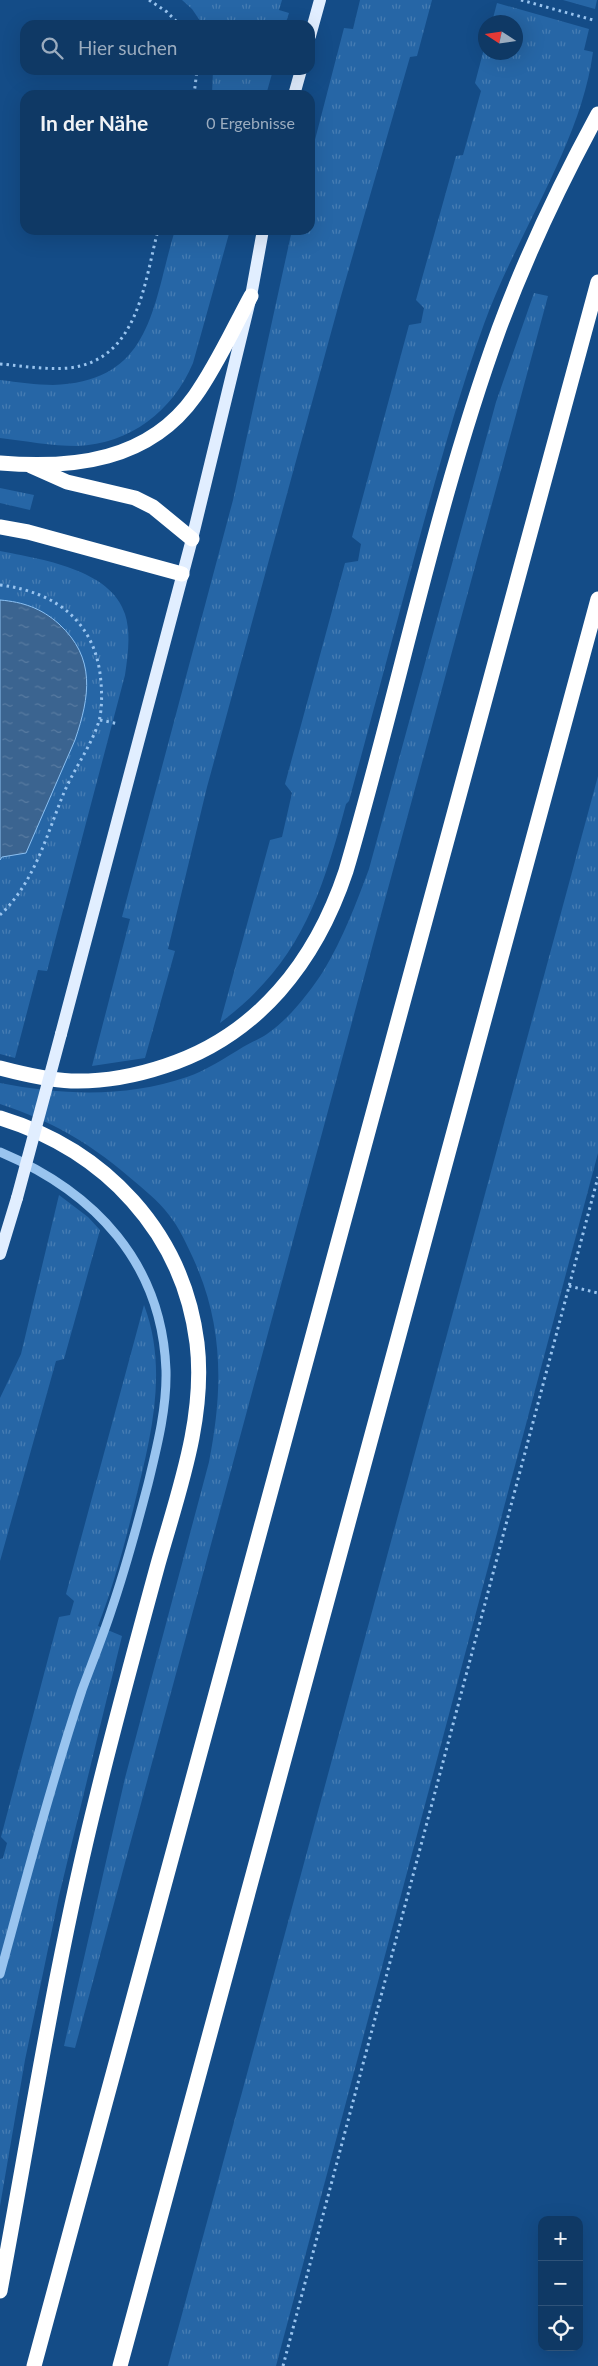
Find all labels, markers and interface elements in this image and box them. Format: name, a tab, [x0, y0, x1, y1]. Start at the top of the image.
north arrow	[478, 15, 523, 60]
search box	[20, 20, 315, 75]
icon: search	[38, 34, 66, 62]
text: Hier suchen	[78, 36, 177, 59]
text: In der Nähe	[40, 110, 148, 135]
text: 0 Ergebnisse	[206, 113, 295, 132]
map controls	[538, 2216, 583, 2351]
button: +	[538, 2216, 583, 2261]
button: −	[538, 2261, 583, 2306]
button: locate	[538, 2306, 583, 2351]

